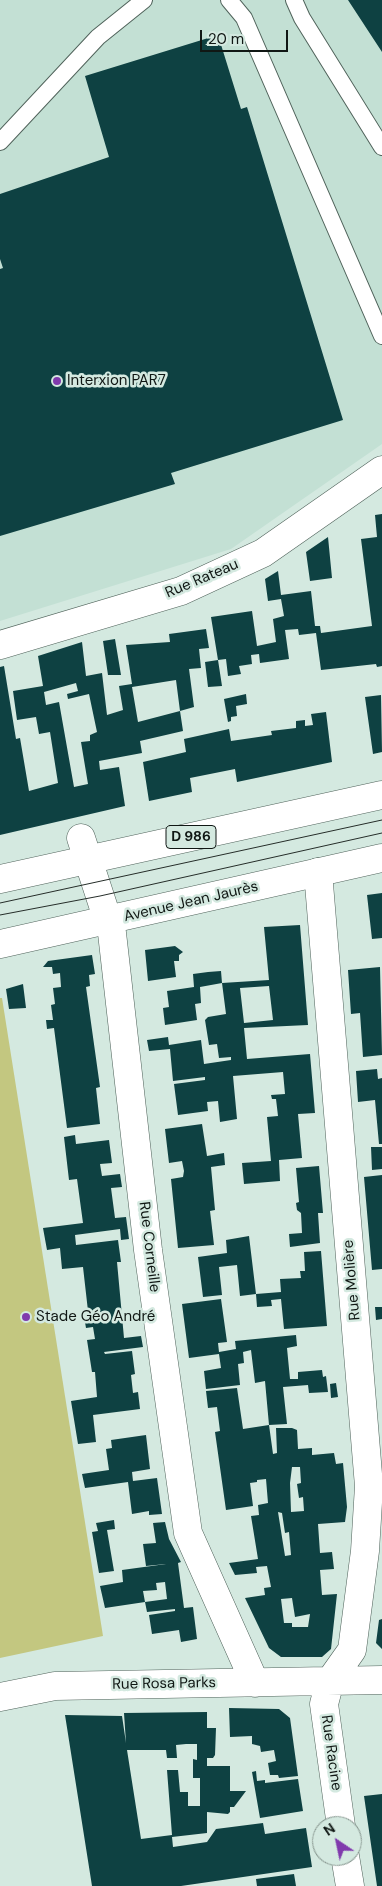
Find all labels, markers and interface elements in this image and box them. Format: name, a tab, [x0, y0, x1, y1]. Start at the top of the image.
scale bar	[202, 20, 290, 52]
text: 20 m	[208, 29, 244, 49]
place label: Interxion PAR7	[67, 372, 166, 390]
marker: Interxion PAR7	[51, 375, 63, 387]
street label: Rue Rateau	[163, 556, 241, 602]
road number: D 986	[166, 826, 216, 849]
street label: Avenue Jean Jaurès	[122, 878, 260, 926]
street label: Rue Corneille	[135, 1201, 163, 1293]
street label: Rue Molière	[340, 1239, 364, 1321]
place label: Stade Géo André	[36, 1308, 155, 1326]
marker: Stade Géo André	[20, 1311, 32, 1323]
street label: Rue Rosa Parks	[112, 1674, 216, 1694]
street label: Rue Racine	[317, 1714, 345, 1792]
north arrow	[312, 1816, 362, 1866]
text: N	[320, 1819, 338, 1840]

